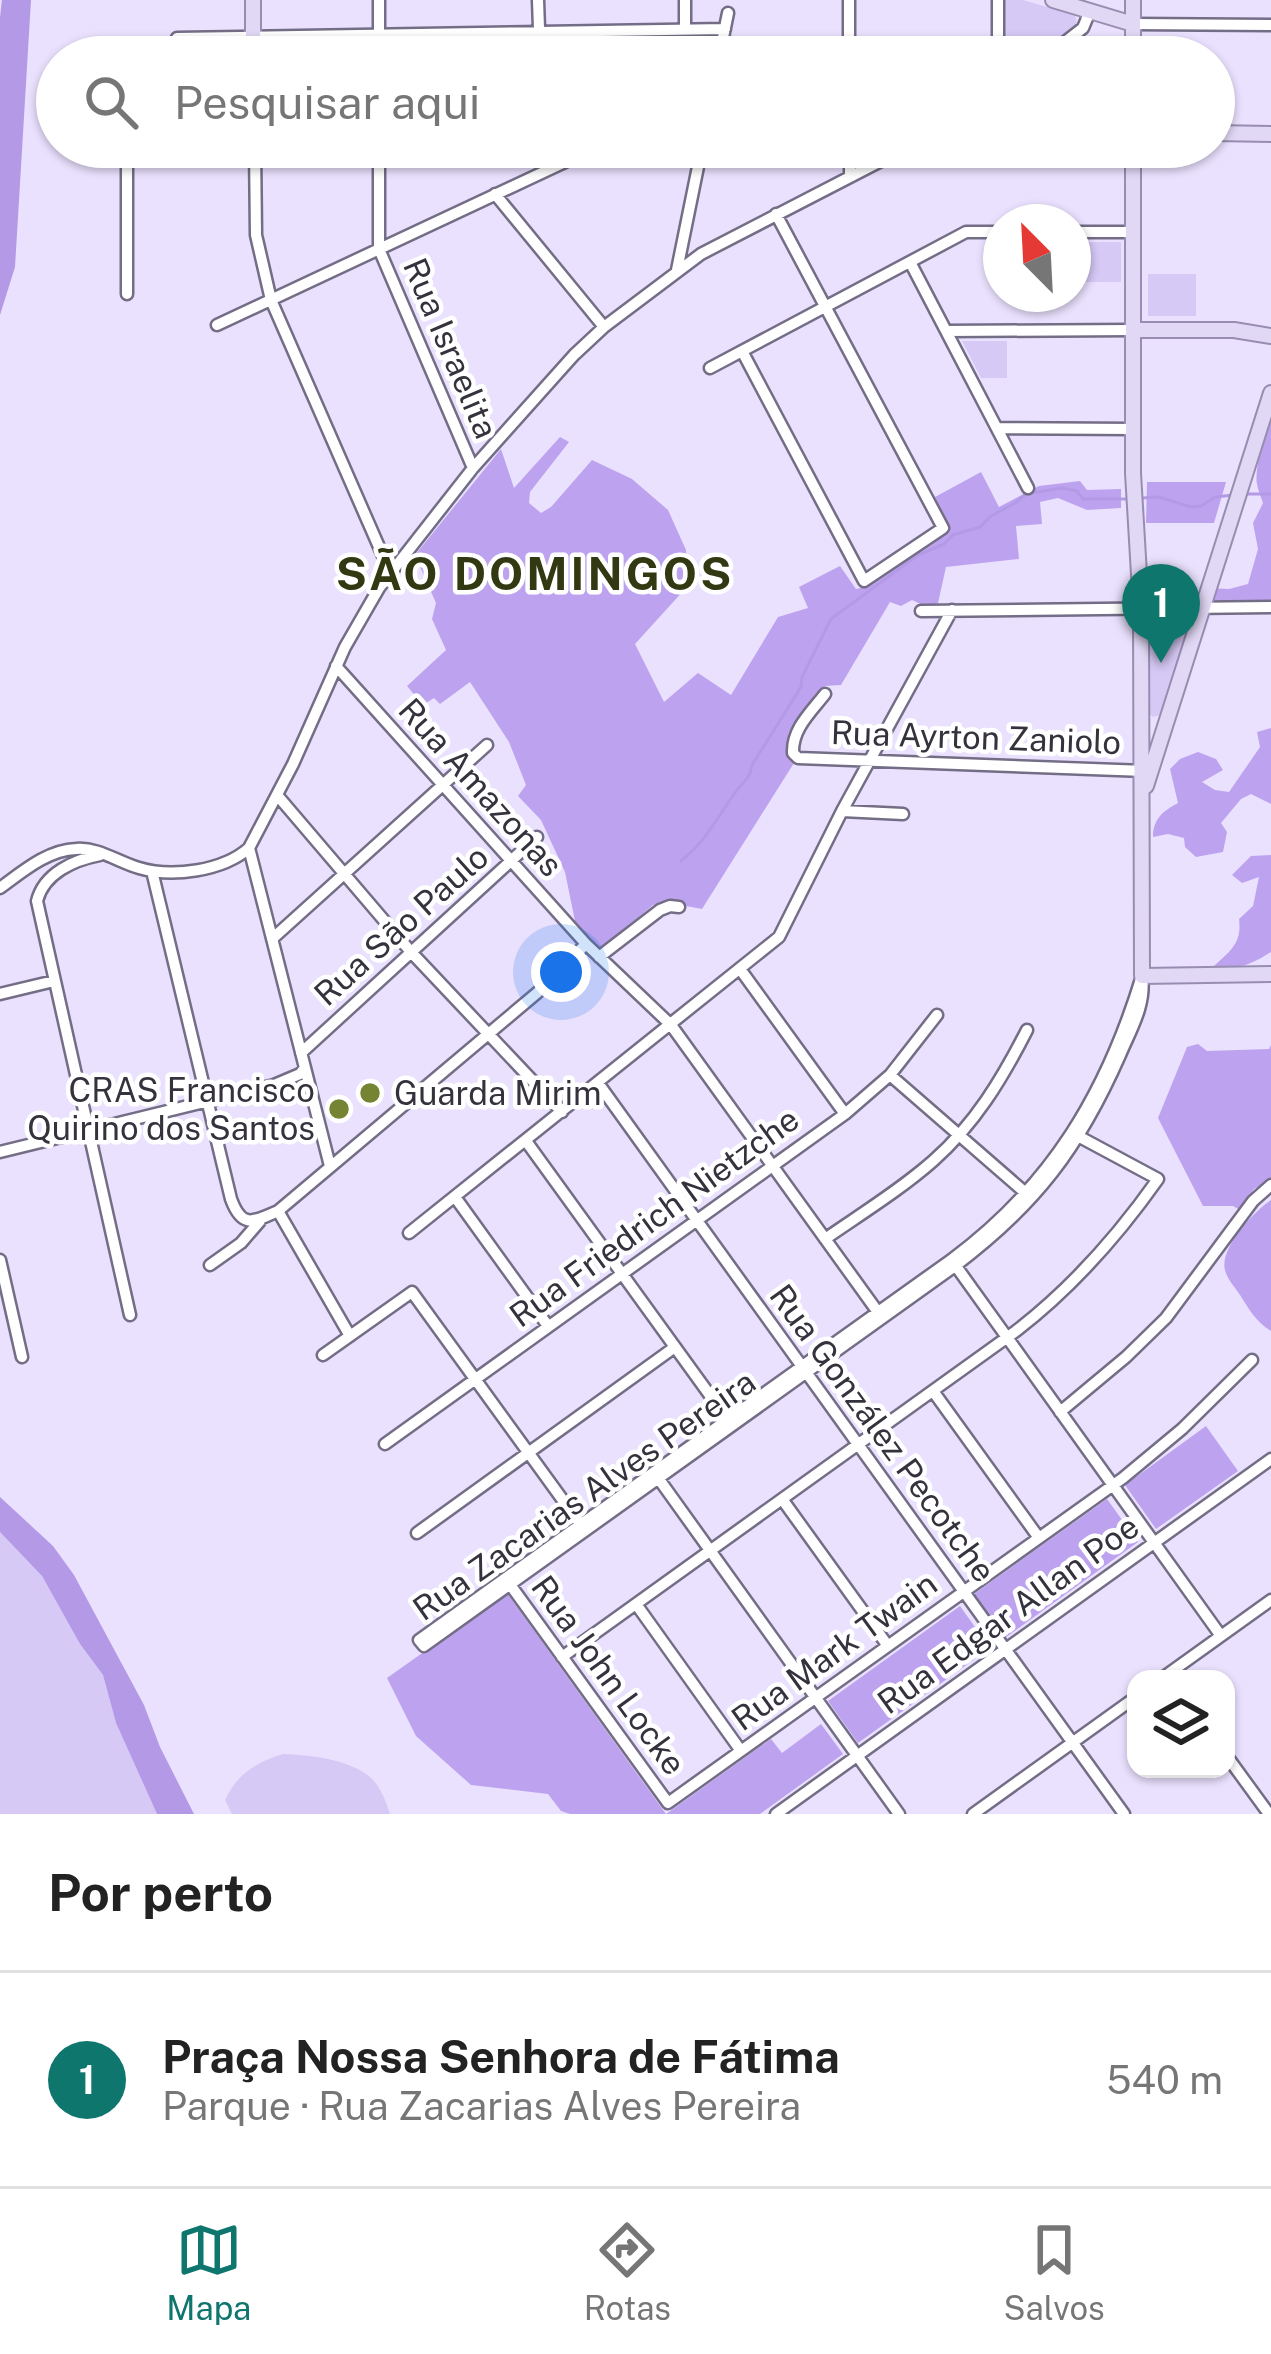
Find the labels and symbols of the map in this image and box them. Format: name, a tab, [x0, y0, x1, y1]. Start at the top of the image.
north arrow	[983, 204, 1091, 312]
street label: Rua Israelita	[396, 252, 506, 444]
district label: SÃO DOMINGOS	[336, 547, 734, 600]
pin: 1	[1122, 564, 1200, 663]
street label: Rua Amazonas	[391, 690, 571, 884]
street label: Rua Ayrton Zaniolo	[830, 713, 1122, 761]
street label: Rua São Paulo	[306, 837, 496, 1013]
your location	[531, 942, 591, 1002]
place label: CRAS Francisco Quirino dos Santos	[27, 1071, 315, 1147]
place label: Guarda Mirim	[394, 1074, 602, 1112]
marker: Guarda Mirim	[357, 1080, 383, 1106]
marker: CRAS Francisco Quirino dos Santos	[326, 1096, 352, 1122]
street label: Rua Friedrich Nietzche	[502, 1099, 806, 1335]
street label: Rua González Pecotche	[762, 1277, 1004, 1589]
street label: Rua Zacarias Alves Pereira	[406, 1362, 762, 1628]
street label: Rua Edgar Allan Poe	[870, 1507, 1146, 1721]
street label: Rua Mark Twain	[724, 1564, 944, 1738]
street label: Rua John Locke	[524, 1568, 694, 1782]

